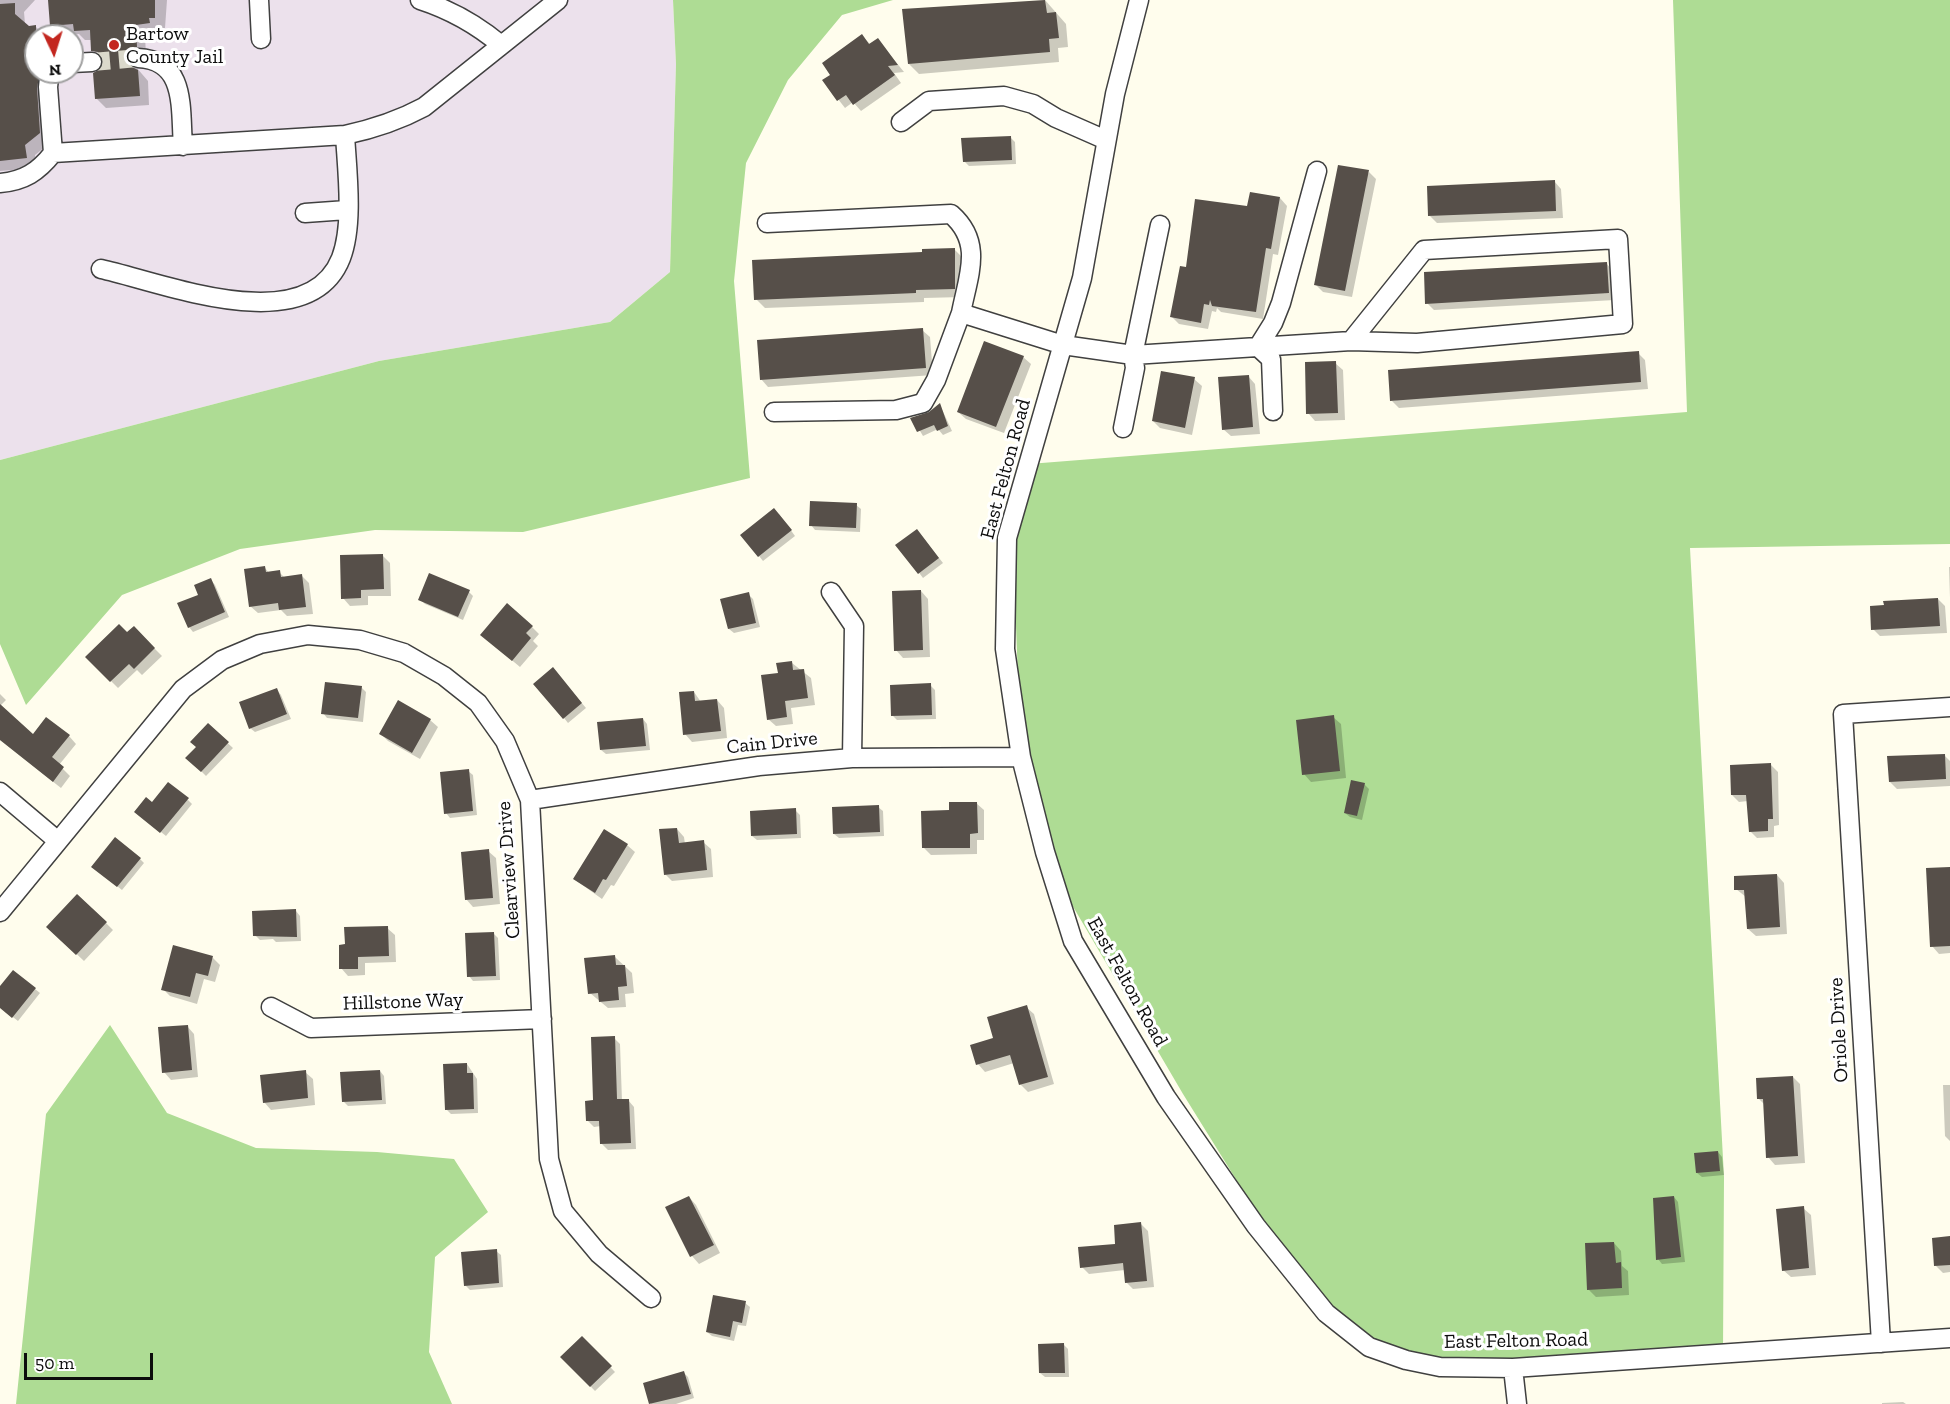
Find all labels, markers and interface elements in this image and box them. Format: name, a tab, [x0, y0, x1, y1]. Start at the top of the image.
place label: Bartow County Jail	[126, 22, 223, 69]
north arrow	[24, 24, 84, 84]
marker: Bartow County Jail	[107, 38, 121, 52]
text: N	[48, 61, 62, 80]
street label: East Felton Road	[976, 396, 1036, 542]
street label: Cain Drive	[725, 726, 819, 760]
street label: Clearview Drive	[492, 801, 526, 939]
street label: East Felton Road	[1082, 913, 1172, 1051]
street label: Oriole Drive	[1824, 977, 1854, 1083]
street label: Hillstone Way	[342, 988, 464, 1016]
street label: East Felton Road	[1444, 1328, 1588, 1354]
scale bar	[27, 1341, 156, 1379]
text: 50 m	[35, 1352, 74, 1374]

